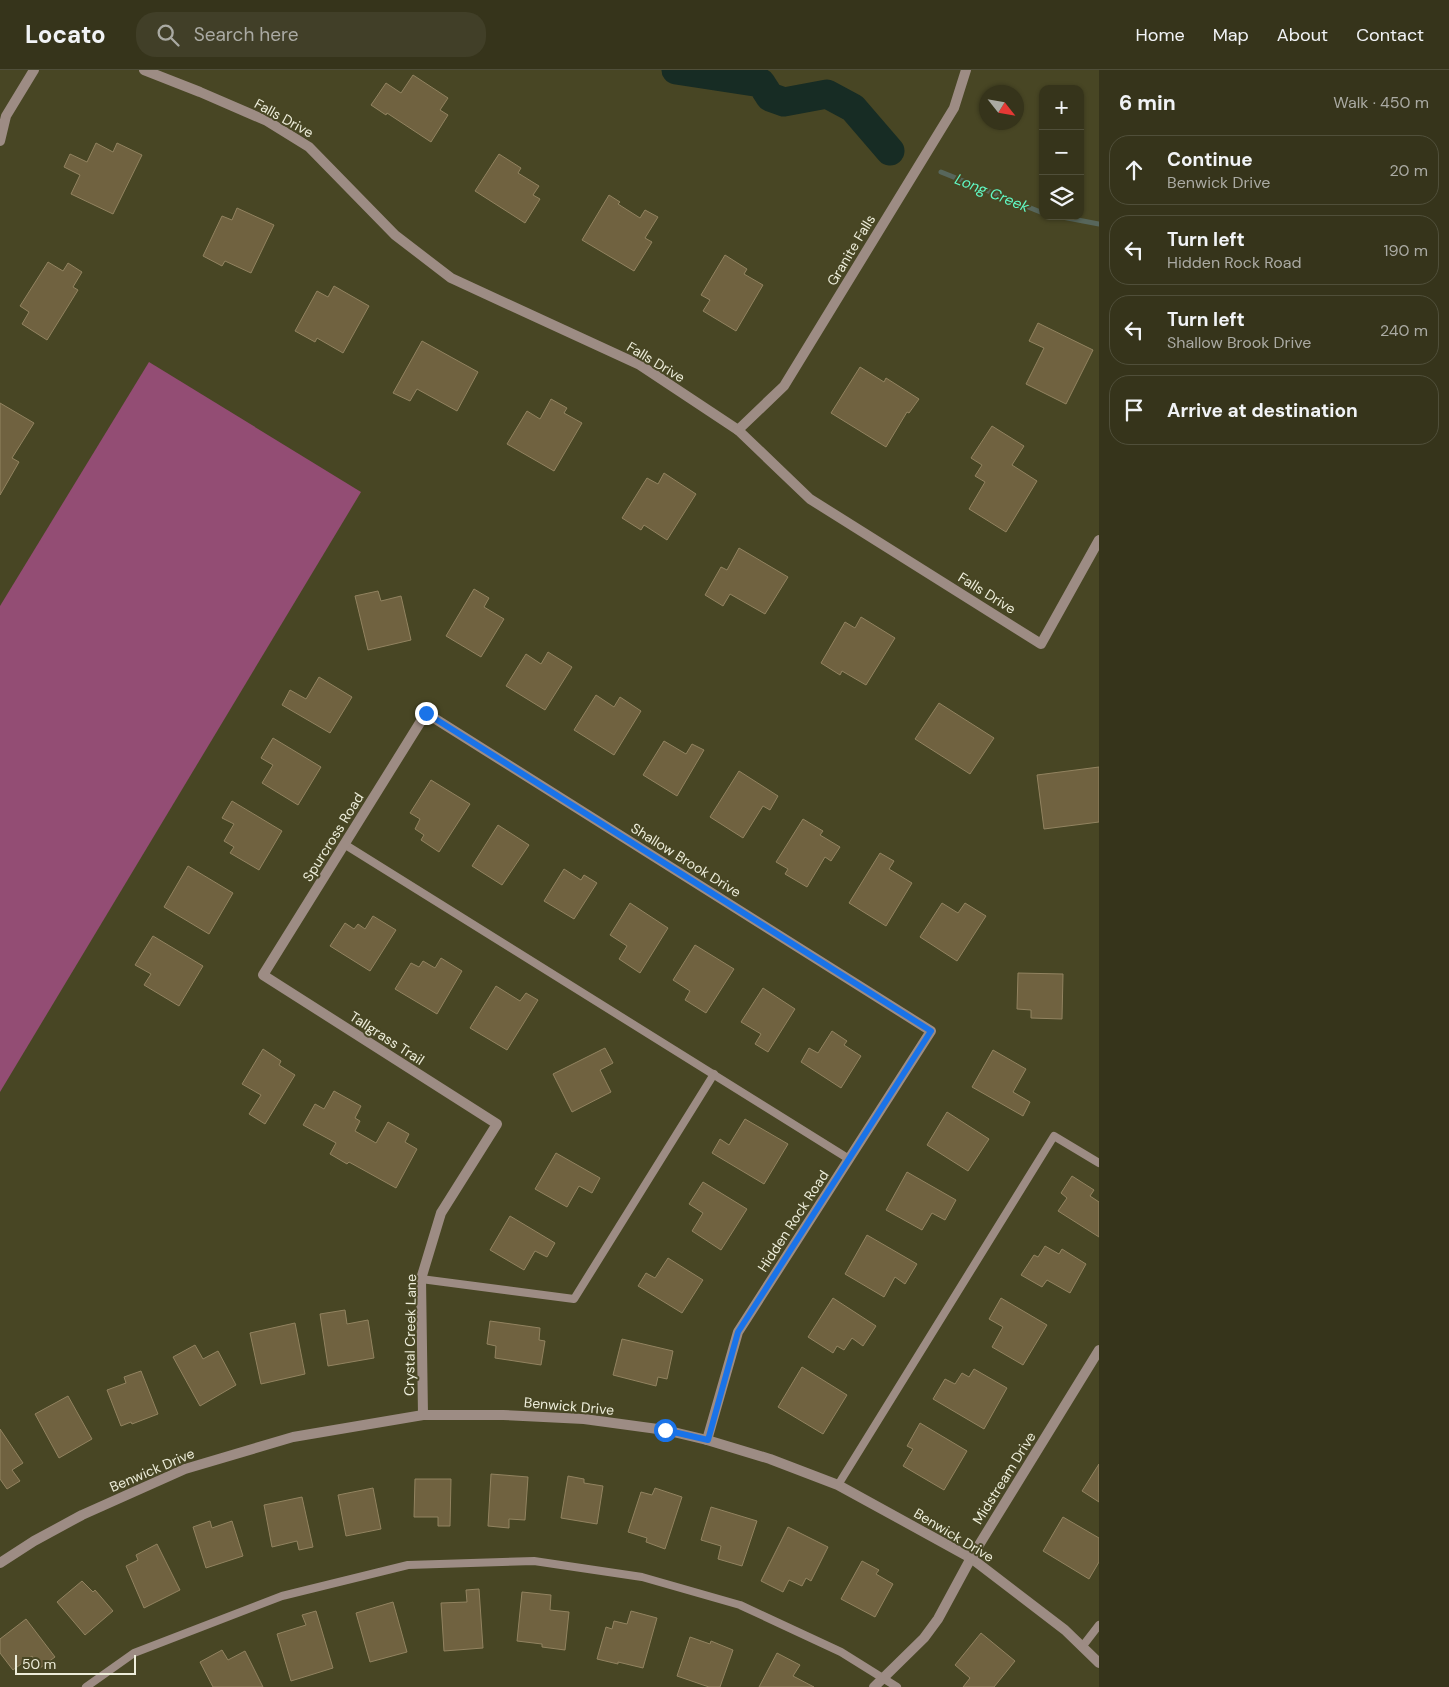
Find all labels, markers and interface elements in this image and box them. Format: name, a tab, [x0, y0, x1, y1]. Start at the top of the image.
search box	[136, 12, 486, 57]
text: Locato	[25, 19, 106, 50]
icon: search	[154, 21, 182, 49]
text: Search here	[194, 22, 299, 47]
text: Home	[1135, 23, 1185, 47]
text: Map	[1213, 23, 1249, 47]
text: About	[1277, 23, 1328, 47]
text: Contact	[1356, 23, 1424, 47]
north arrow	[979, 85, 1024, 130]
map controls	[1039, 85, 1084, 220]
button: +	[1039, 85, 1084, 130]
text: 6 min	[1119, 89, 1176, 117]
text: Walk · 450 m	[1333, 92, 1429, 113]
street label: Falls Drive	[251, 94, 317, 142]
button: −	[1039, 130, 1084, 175]
text: Continue	[1167, 147, 1253, 172]
icon: ahead	[1120, 156, 1148, 184]
text: 20 m	[1389, 160, 1428, 181]
water label: Long Creek	[952, 169, 1032, 217]
text: Benwick Drive	[1167, 172, 1270, 193]
button: layers	[1039, 175, 1084, 220]
street label: Granite Falls	[823, 211, 879, 289]
text: Turn left	[1167, 227, 1245, 252]
icon: left	[1120, 236, 1148, 264]
text: 190 m	[1384, 240, 1428, 261]
text: Hidden Rock Road	[1167, 252, 1302, 273]
text: Turn left	[1167, 307, 1245, 332]
icon: left	[1120, 316, 1148, 344]
text: 240 m	[1380, 320, 1428, 341]
text: Shallow Brook Drive	[1167, 332, 1311, 353]
street label: Falls Drive	[624, 338, 688, 386]
icon: arrive	[1120, 396, 1148, 424]
text: Arrive at destination	[1167, 398, 1358, 423]
street label: Falls Drive	[955, 568, 1019, 618]
route end	[415, 702, 438, 725]
street label: Spurcross Road	[298, 789, 368, 885]
street label: Shallow Brook Drive	[628, 819, 744, 901]
street label: Tallgrass Trail	[346, 1007, 428, 1069]
street label: Hidden Rock Road	[753, 1167, 833, 1275]
street label: Crystal Creek Lane	[400, 1274, 420, 1396]
street label: Benwick Drive	[523, 1393, 615, 1419]
route start	[654, 1419, 677, 1442]
street label: Midstream Drive	[968, 1428, 1040, 1528]
street label: Benwick Drive	[107, 1444, 197, 1496]
street label: Benwick Drive	[911, 1504, 997, 1566]
scale bar	[15, 1652, 136, 1675]
text: 50 m	[22, 1655, 56, 1673]

